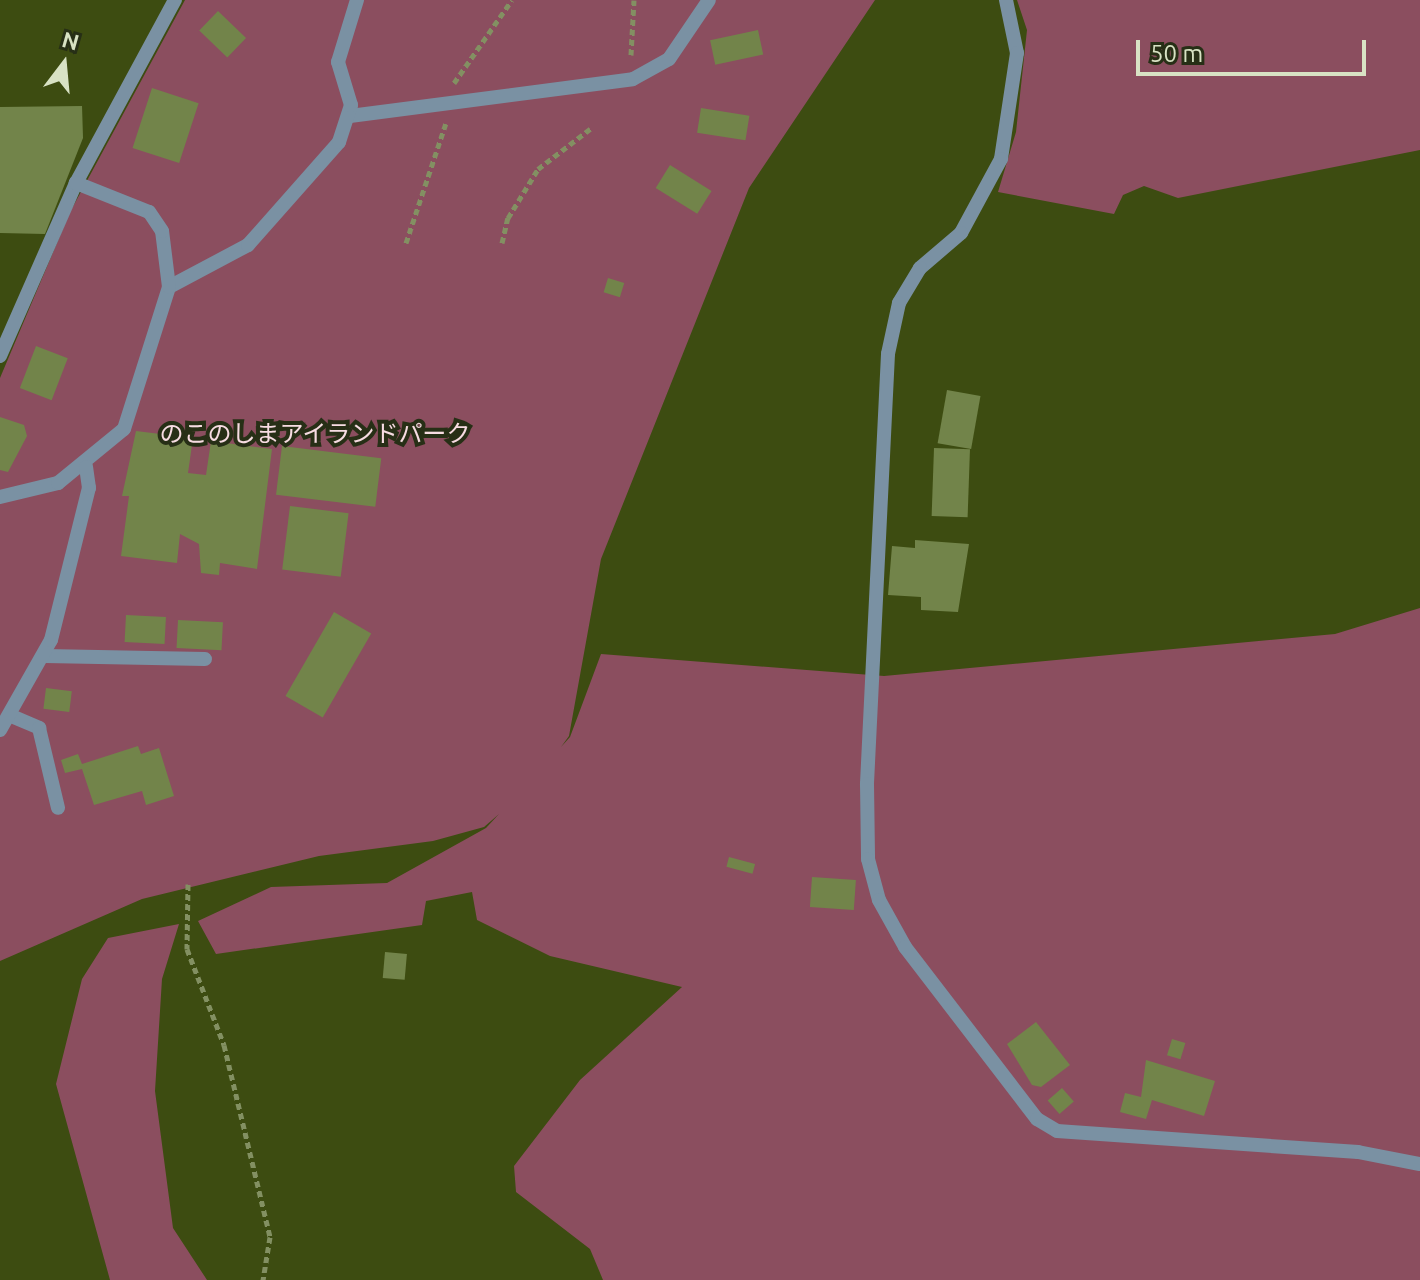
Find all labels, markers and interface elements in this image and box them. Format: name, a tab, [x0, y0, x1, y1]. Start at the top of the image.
north arrow	[24, 24, 104, 104]
scale bar	[1140, 24, 1370, 74]
text: N	[59, 26, 82, 55]
text: 50 m	[1150, 40, 1203, 67]
park label: のこのしまアイランドパーク	[159, 420, 471, 448]

